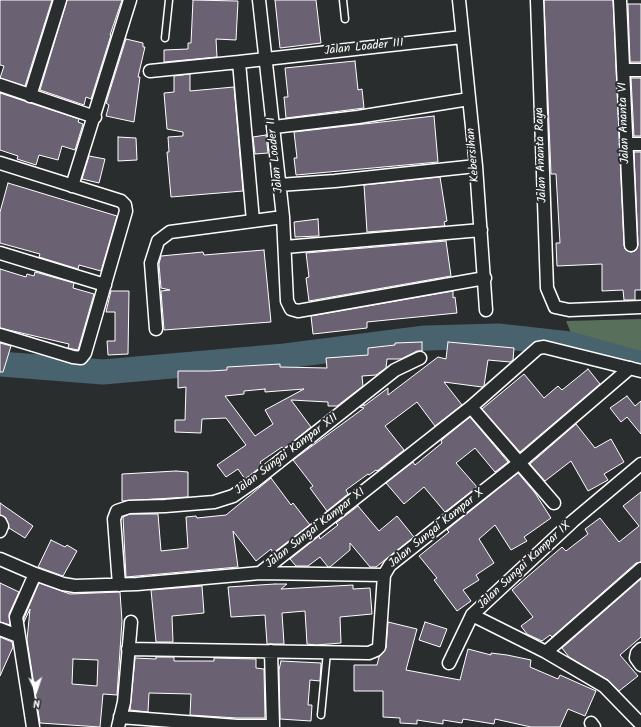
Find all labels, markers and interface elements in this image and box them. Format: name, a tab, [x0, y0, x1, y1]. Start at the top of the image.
street label: Jalan Loader III	[323, 37, 405, 59]
street label: Jalan Ananta VI	[616, 82, 634, 164]
street label: Jalan Ananta Raya	[533, 107, 551, 203]
street label: Jalan Loader II	[265, 116, 287, 194]
street label: Kebersihan	[464, 127, 484, 183]
street label: Jalan Sungai Kampar XII	[232, 411, 342, 499]
street label: Jalan Sungai Kampar XI	[263, 486, 369, 572]
street label: Jalan Sungai Kampar X	[386, 486, 488, 572]
street label: Jalan Sungai Kampar IX	[475, 519, 575, 613]
north arrow	[16, 671, 56, 711]
text: N	[33, 694, 41, 712]

